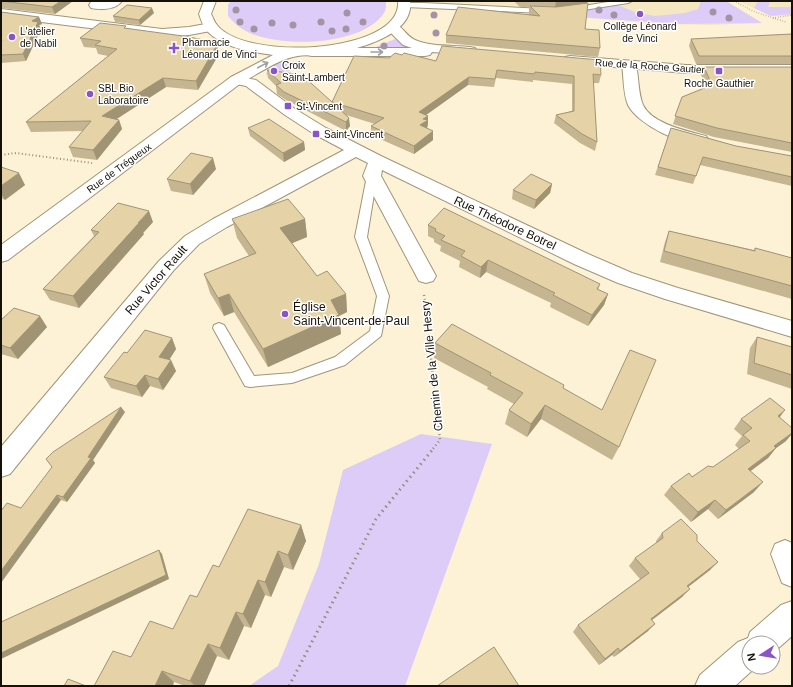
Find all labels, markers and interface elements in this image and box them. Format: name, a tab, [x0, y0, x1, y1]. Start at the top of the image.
marker: Collège Léonard de Vinci	[635, 9, 645, 19]
place label: Collège Léonard de Vinci	[603, 21, 677, 44]
place label: L'atelier de Nabil	[20, 26, 57, 49]
marker: L'atelier de Nabil	[7, 32, 17, 42]
place label: Pharmacie Léonard de Vinci	[182, 37, 257, 60]
marker: Pharmacie Léonard de Vinci	[169, 43, 179, 53]
one-way arrow	[370, 48, 383, 56]
street label: Rue de la Roche Gautier	[595, 57, 706, 75]
one-way arrow	[257, 60, 269, 68]
place label: Croix Saint-Lambert	[282, 60, 345, 83]
marker: Croix Saint-Lambert	[269, 66, 279, 76]
marker: Roche Gauthier	[714, 66, 724, 76]
place label: Roche Gauthier	[684, 78, 755, 89]
place label: SBL Bio Laboratoire	[98, 83, 149, 106]
marker: SBL Bio Laboratoire	[85, 89, 95, 99]
marker: St-Vincent	[283, 101, 293, 111]
place label: St-Vincent	[296, 101, 342, 112]
marker: Saint-Vincent	[311, 129, 321, 139]
place label: Saint-Vincent	[324, 129, 384, 140]
street label: Rue de Trégueux	[85, 141, 153, 195]
street label: Rue Théodore Botrel	[452, 193, 558, 253]
street label: Rue Victor Rault	[122, 242, 190, 317]
place label: Église Saint-Vincent-de-Paul	[293, 299, 410, 328]
street label: Chemin de la Ville Hesry	[418, 300, 446, 432]
marker: Église Saint-Vincent-de-Paul	[280, 309, 290, 319]
north arrow	[741, 635, 781, 675]
text: N	[745, 652, 758, 662]

